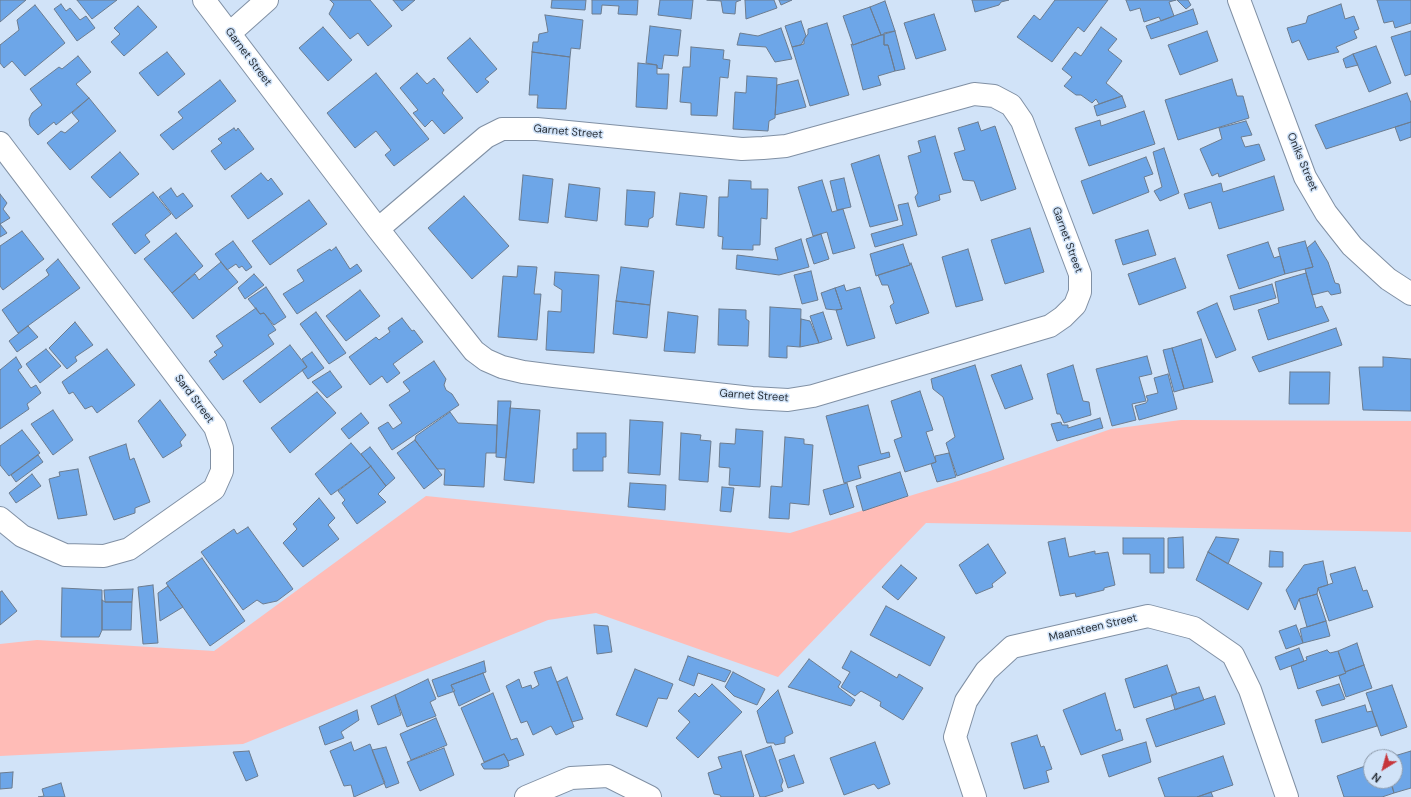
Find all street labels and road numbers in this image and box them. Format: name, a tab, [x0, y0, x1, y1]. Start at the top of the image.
street label: Garnet Street	[222, 25, 274, 89]
street label: Garnet Street	[533, 122, 603, 142]
street label: Oniks Street	[1284, 131, 1320, 193]
street label: Garnet Street	[1049, 205, 1085, 275]
street label: Sard Street	[172, 372, 216, 426]
street label: Garnet Street	[719, 387, 789, 405]
street label: Maansteen Street	[1048, 611, 1138, 645]

